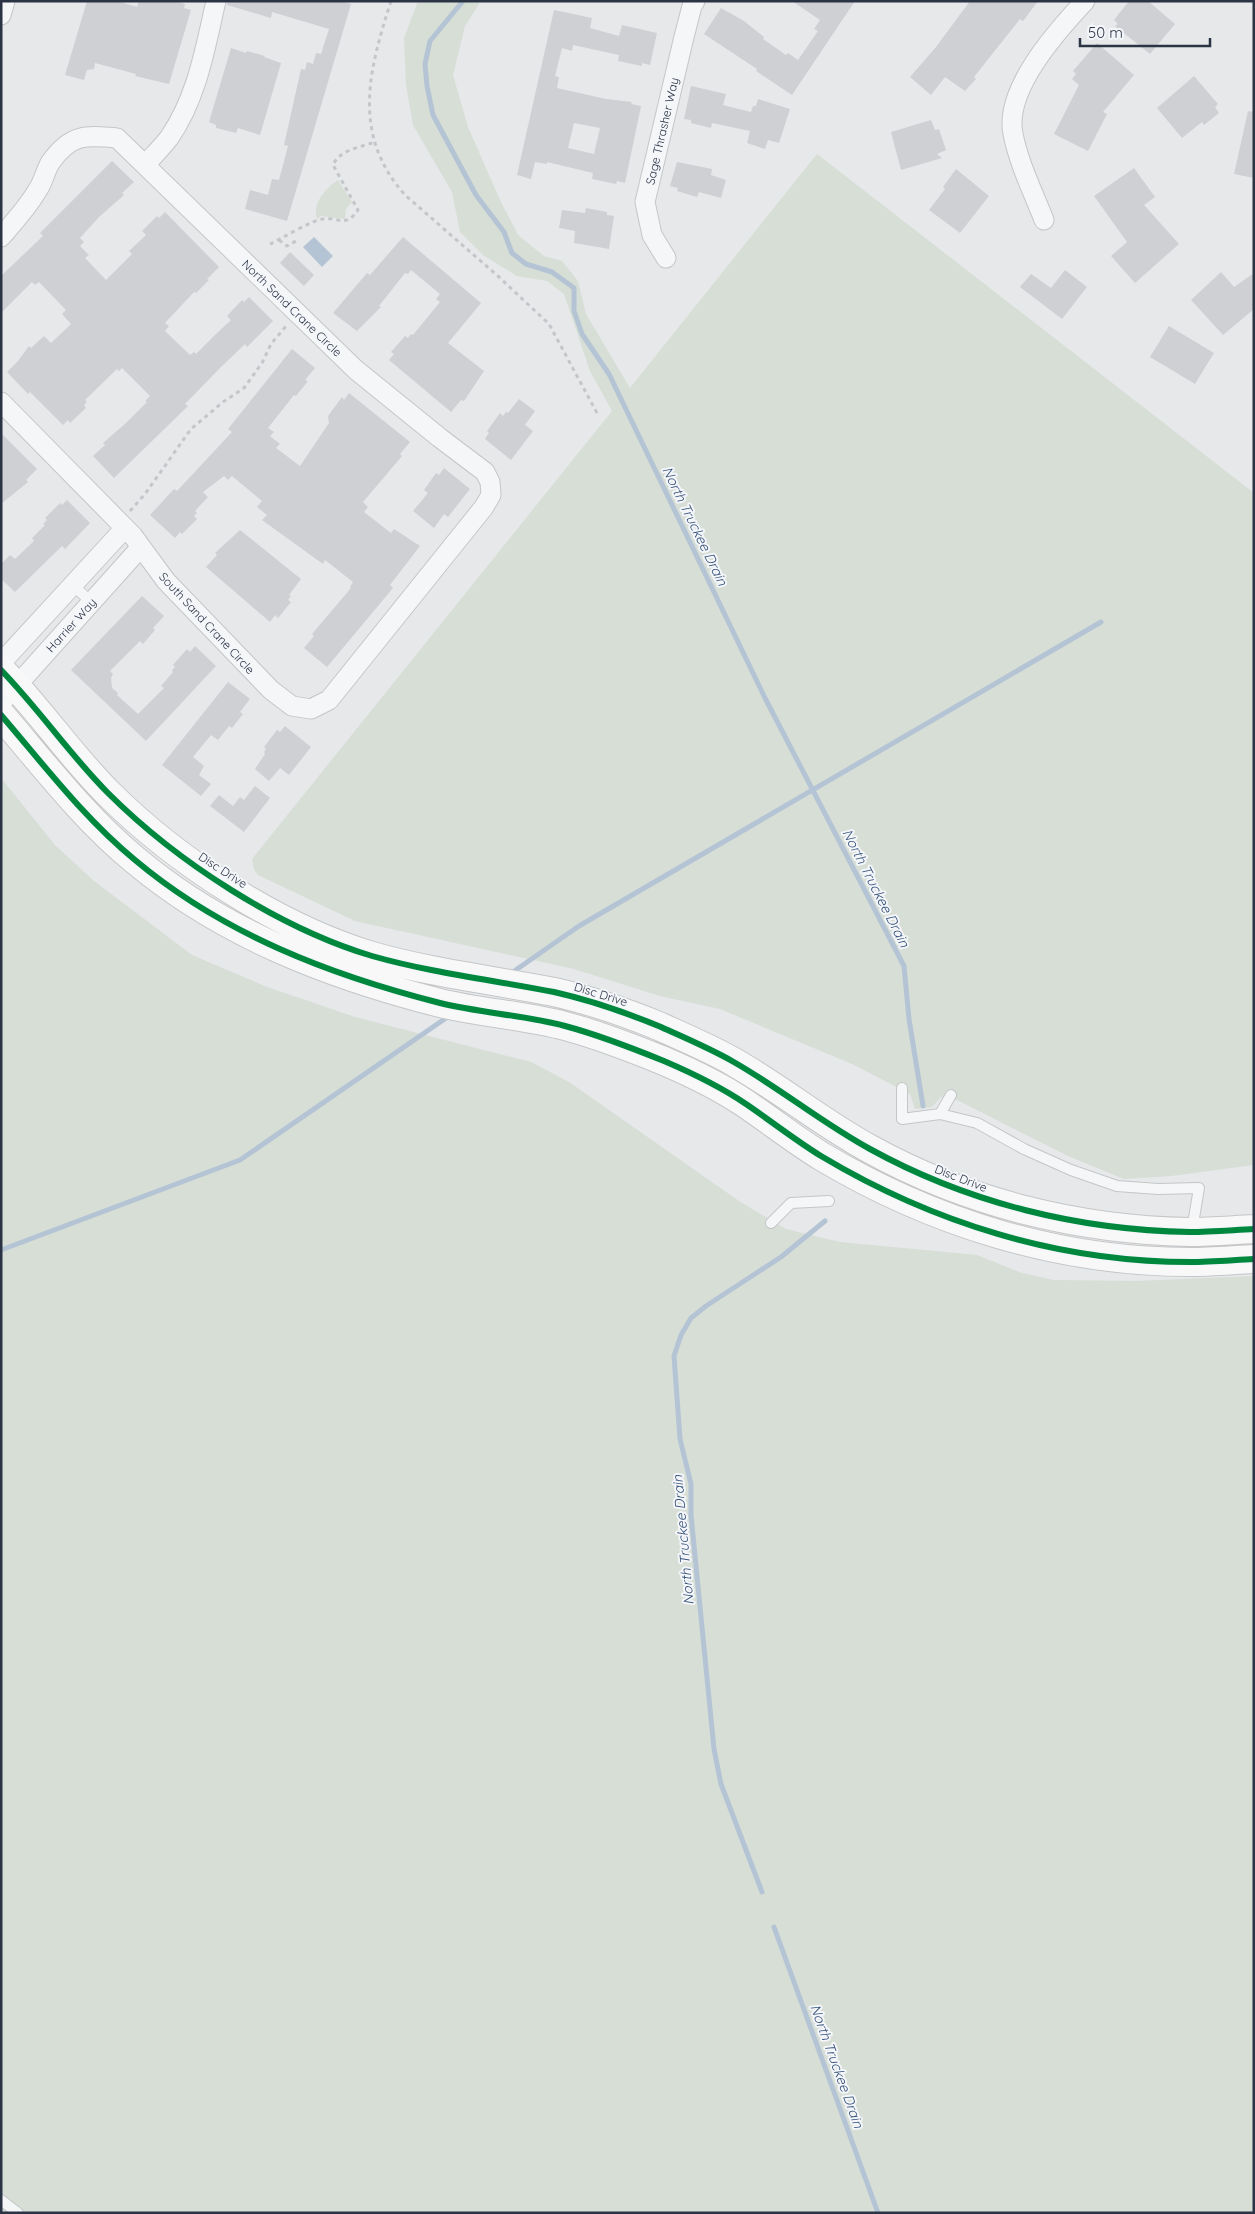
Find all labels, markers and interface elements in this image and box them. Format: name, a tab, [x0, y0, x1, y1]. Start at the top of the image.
scale bar	[1080, 15, 1210, 47]
text: 50 m	[1088, 23, 1123, 42]
street label: Sage Thrasher Way	[642, 76, 682, 186]
street label: North Sand Crane Circle	[239, 256, 345, 360]
water label: North Truckee Drain	[658, 463, 732, 589]
street label: South Sand Crane Circle	[156, 569, 258, 677]
street label: Harrier Way	[43, 595, 99, 655]
water label: North Truckee Drain	[838, 826, 914, 951]
street label: Disc Drive	[196, 849, 250, 891]
street label: Disc Drive	[572, 979, 630, 1009]
street label: Disc Drive	[933, 1161, 990, 1195]
water label: North Truckee Drain	[668, 1473, 698, 1606]
water label: North Truckee Drain	[806, 2002, 868, 2131]

